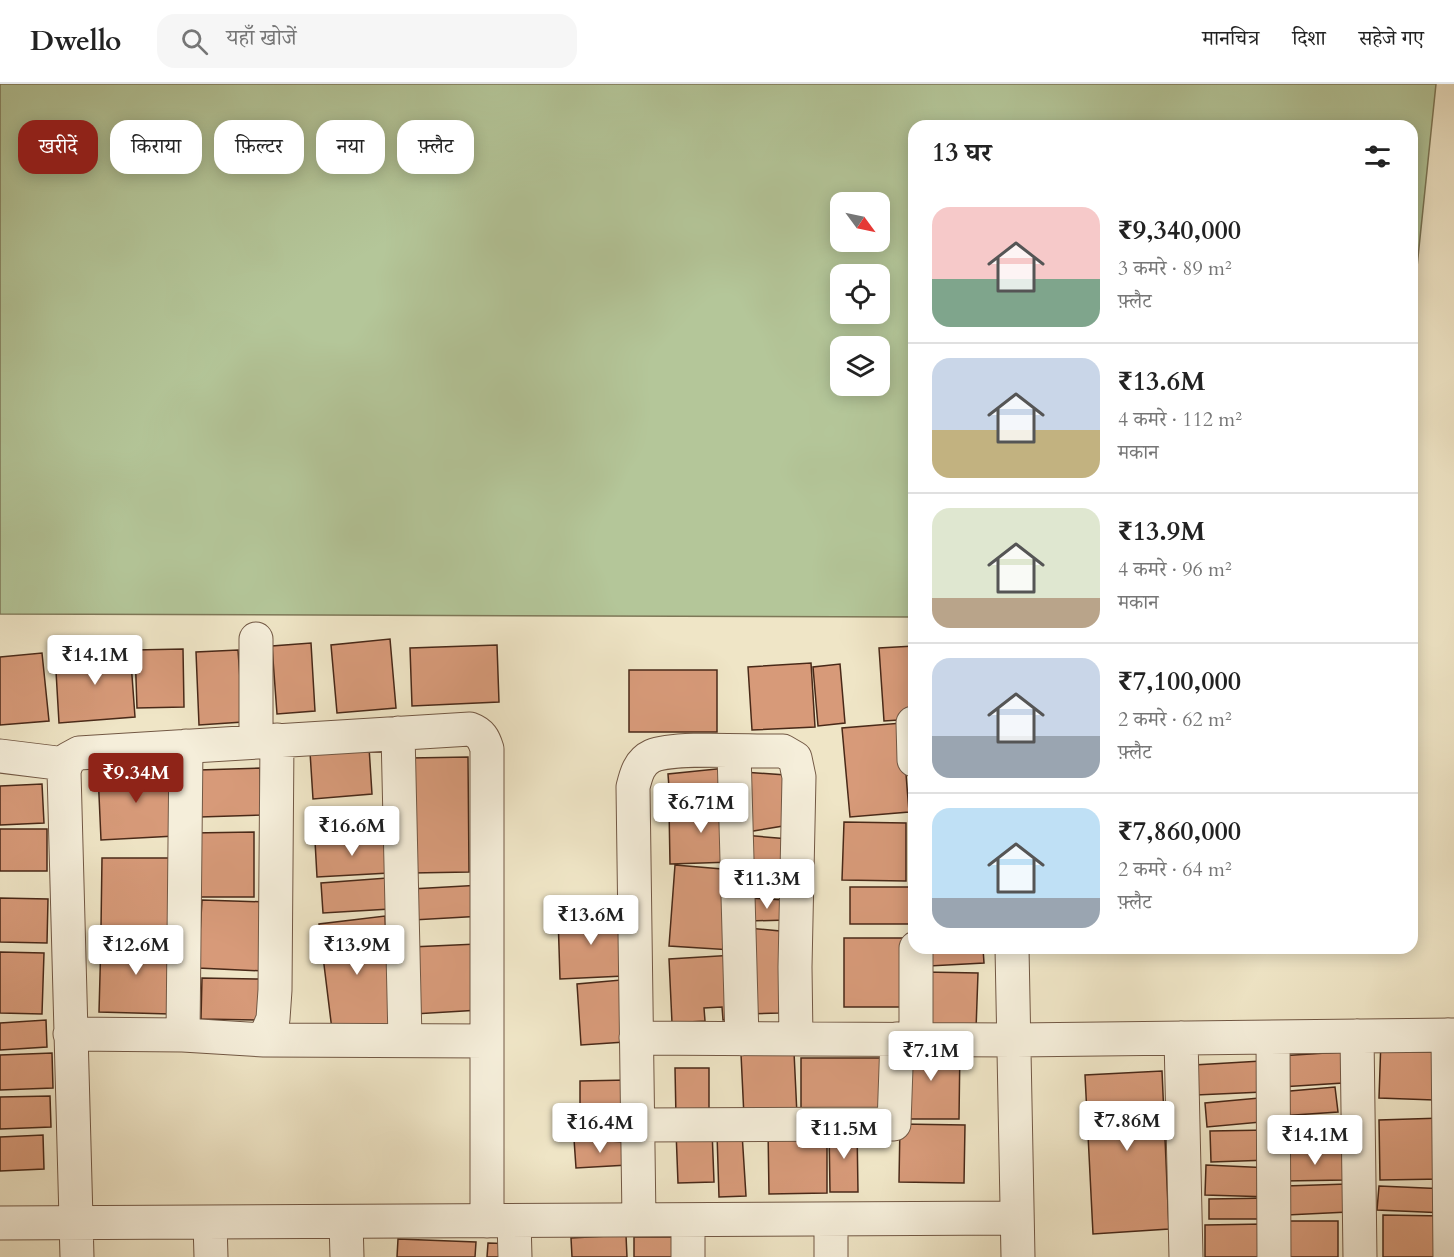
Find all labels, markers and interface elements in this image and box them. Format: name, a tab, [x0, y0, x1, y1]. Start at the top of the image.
search box	[157, 14, 577, 68]
text: Dwello	[30, 22, 121, 60]
text: यहाँ खोजें	[226, 23, 297, 53]
text: मानचित्र	[1202, 24, 1259, 53]
text: दिशा	[1292, 24, 1326, 53]
text: सहेजे गए	[1359, 24, 1424, 53]
icon: search	[178, 25, 211, 58]
chip: खरीदें	[18, 120, 98, 174]
chip: किराया	[110, 120, 202, 174]
chip: फ़िल्टर	[214, 120, 304, 174]
chip: नया	[316, 120, 385, 174]
chip: फ़्लैट	[397, 120, 474, 174]
text: 13 घर	[932, 135, 991, 170]
icon: filters	[1361, 140, 1394, 173]
north arrow	[830, 192, 890, 252]
map controls	[830, 192, 890, 396]
text: ₹9,340,000	[1118, 213, 1241, 248]
icon: home	[980, 231, 1052, 303]
text: 3 कमरे · 89 m²	[1118, 255, 1232, 282]
button: locate	[830, 264, 890, 324]
text: फ़्लैट	[1118, 288, 1151, 315]
button: layers	[830, 336, 890, 396]
text: ₹13.6M	[1118, 364, 1205, 399]
icon: home	[980, 382, 1052, 454]
text: 4 कमरे · 112 m²	[1118, 406, 1242, 433]
text: मकान	[1118, 439, 1159, 466]
text: ₹13.9M	[1118, 514, 1205, 549]
icon: home	[980, 532, 1052, 604]
text: 4 कमरे · 96 m²	[1118, 556, 1232, 583]
text: मकान	[1118, 589, 1159, 616]
pin: ₹14.1M	[46, 635, 144, 686]
text: ₹14.1M	[61, 641, 129, 668]
text: ₹7,100,000	[1118, 664, 1241, 699]
icon: home	[980, 682, 1052, 754]
text: 2 कमरे · 62 m²	[1118, 706, 1232, 733]
text: फ़्लैट	[1118, 739, 1151, 766]
pin: ₹9.34M	[87, 753, 185, 804]
text: ₹9.34M	[102, 759, 170, 786]
pin: ₹6.71M	[652, 783, 750, 834]
text: ₹6.71M	[667, 789, 735, 816]
pin: ₹16.6M	[303, 806, 401, 857]
text: ₹16.6M	[318, 812, 386, 839]
text: ₹7,860,000	[1118, 814, 1241, 849]
icon: home	[980, 832, 1052, 904]
text: 2 कमरे · 64 m²	[1118, 856, 1232, 883]
pin: ₹11.3M	[718, 859, 816, 910]
text: ₹11.3M	[733, 865, 801, 892]
text: फ़्लैट	[1118, 889, 1151, 916]
pin: ₹13.6M	[542, 895, 640, 946]
text: ₹13.6M	[557, 901, 625, 928]
pin: ₹12.6M	[87, 925, 185, 976]
pin: ₹13.9M	[308, 925, 406, 976]
text: ₹12.6M	[102, 931, 170, 958]
text: ₹13.9M	[323, 931, 391, 958]
pin: ₹7.1M	[889, 1031, 973, 1082]
text: ₹7.1M	[902, 1037, 960, 1064]
pin: ₹7.86M	[1078, 1101, 1176, 1152]
pin: ₹16.4M	[551, 1103, 649, 1154]
text: ₹7.86M	[1093, 1107, 1161, 1134]
text: ₹16.4M	[566, 1109, 634, 1136]
pin: ₹11.5M	[795, 1109, 893, 1160]
text: ₹11.5M	[810, 1115, 878, 1142]
pin: ₹14.1M	[1266, 1115, 1364, 1166]
text: ₹14.1M	[1281, 1121, 1349, 1148]

